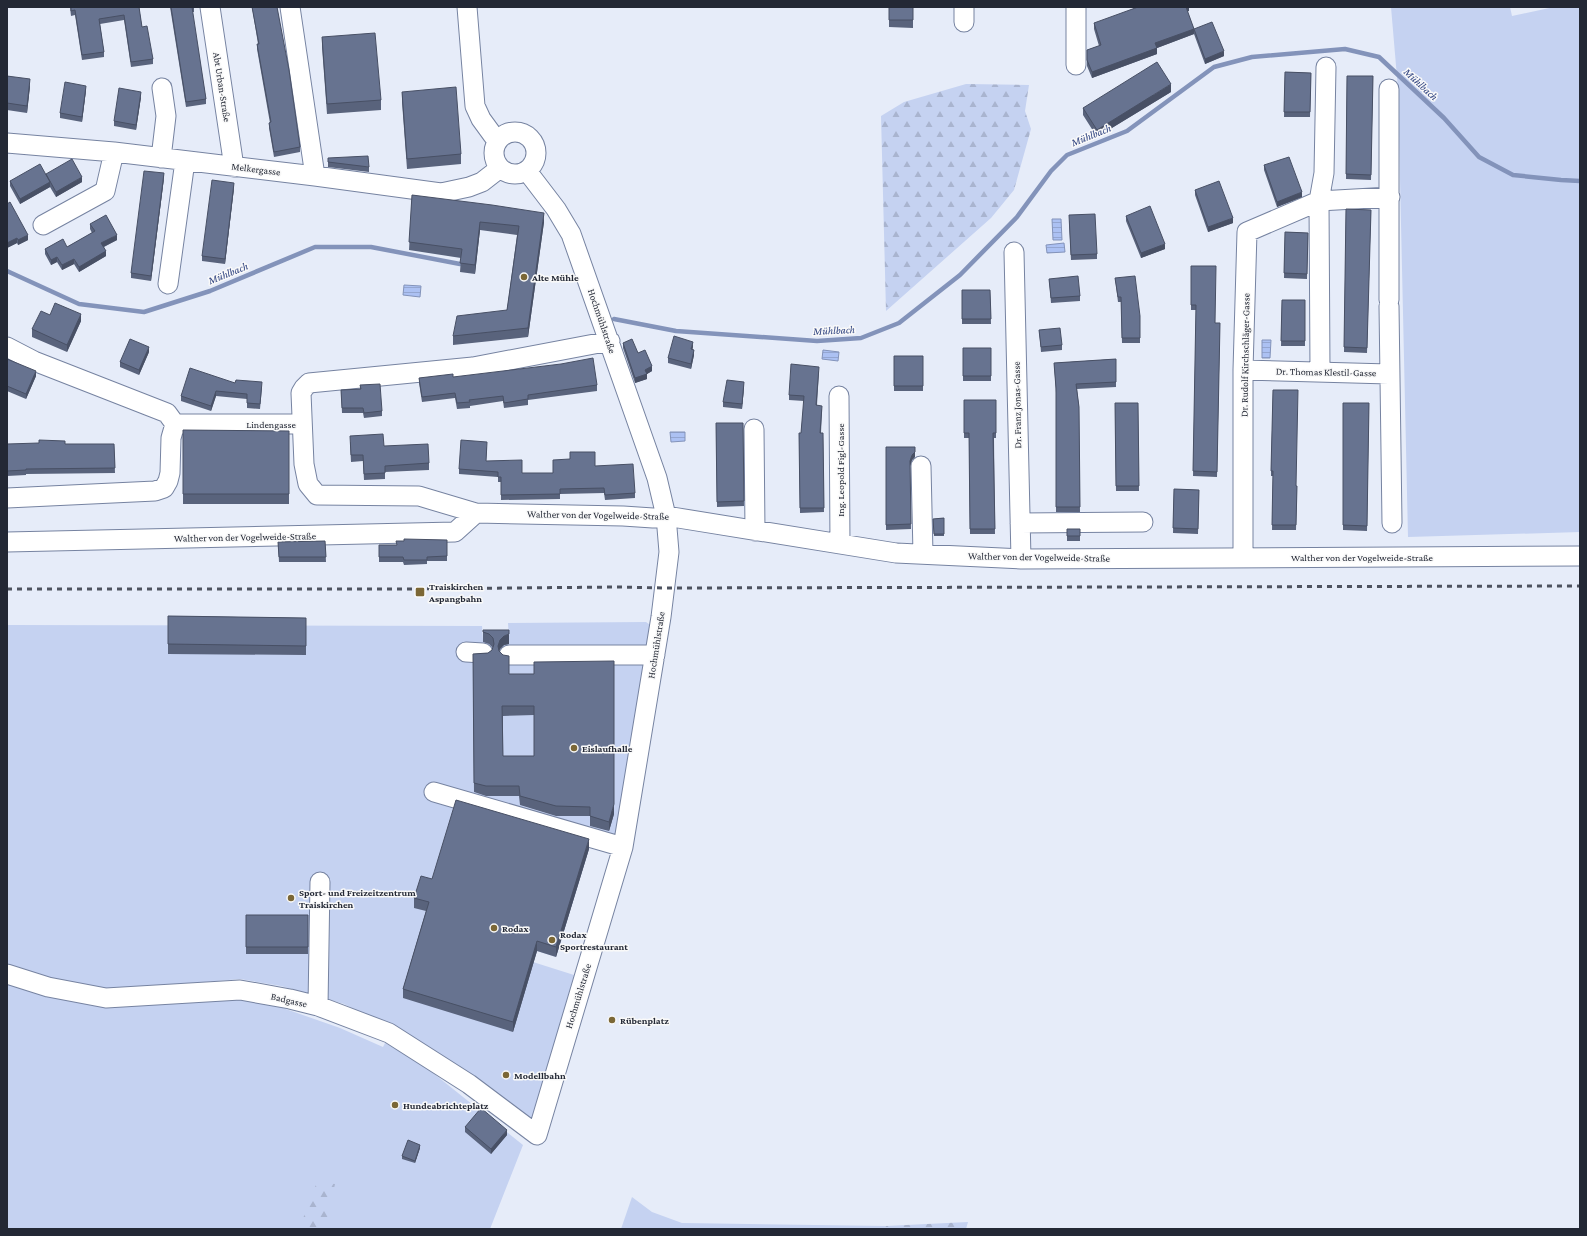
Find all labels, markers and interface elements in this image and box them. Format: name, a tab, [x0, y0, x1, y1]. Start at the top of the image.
street label: Abt Urban-Straße	[211, 51, 233, 123]
water label: Mühlbach	[1401, 65, 1440, 103]
water label: Mühlbach	[1068, 122, 1113, 149]
street label: Melkergasse	[231, 161, 282, 178]
water label: Mühlbach	[205, 260, 250, 287]
marker: Alte Mühle	[519, 272, 529, 282]
place label: Alte Mühle	[531, 272, 579, 283]
street label: Hochmühlstraße	[586, 287, 618, 355]
street label: Dr. Rudolf Kirchschläger-Gasse	[1238, 292, 1252, 417]
water label: Mühlbach	[812, 323, 855, 337]
street label: Dr. Franz Jonas-Gasse	[1011, 361, 1023, 449]
street label: Dr. Thomas Klestil-Gasse	[1276, 366, 1377, 378]
street label: Lindengasse	[246, 419, 296, 430]
street label: Ing. Leopold Figl-Gasse	[835, 423, 846, 517]
street label: Walther von der Vogelweide-Straße	[527, 508, 670, 522]
street label: Walther von der Vogelweide-Straße	[174, 530, 317, 544]
street label: Walther von der Vogelweide-Straße	[968, 550, 1111, 564]
street label: Walther von der Vogelweide-Straße	[1291, 552, 1434, 563]
place label: Traiskirchen Aspangbahn	[428, 581, 484, 604]
marker: Traiskirchen Aspangbahn	[414, 586, 426, 598]
street label: Hochmühlstraße	[645, 610, 667, 679]
marker: Eislaufhalle	[569, 743, 579, 753]
place label: Eislaufhalle	[582, 743, 633, 754]
place label: Sport- und Freizeitzentrum Traiskirchen	[299, 887, 416, 910]
marker: Sport- und Freizeitzentrum Traiskirchen	[286, 893, 296, 903]
marker: Rodax	[489, 923, 499, 933]
place label: Rodax	[502, 923, 529, 934]
place label: Rodax Sportrestaurant	[560, 929, 628, 952]
marker: Rodax Sportrestaurant	[547, 935, 557, 945]
street label: Hochmühlstraße	[563, 962, 593, 1030]
street label: Badgasse	[270, 990, 309, 1010]
marker: Rübenplatz	[607, 1015, 617, 1025]
place label: Rübenplatz	[620, 1015, 669, 1026]
marker: Modellbahn	[501, 1070, 511, 1080]
place label: Modellbahn	[514, 1070, 566, 1081]
marker: Hundeabrichteplatz	[390, 1100, 400, 1110]
place label: Hundeabrichteplatz	[403, 1100, 489, 1111]

